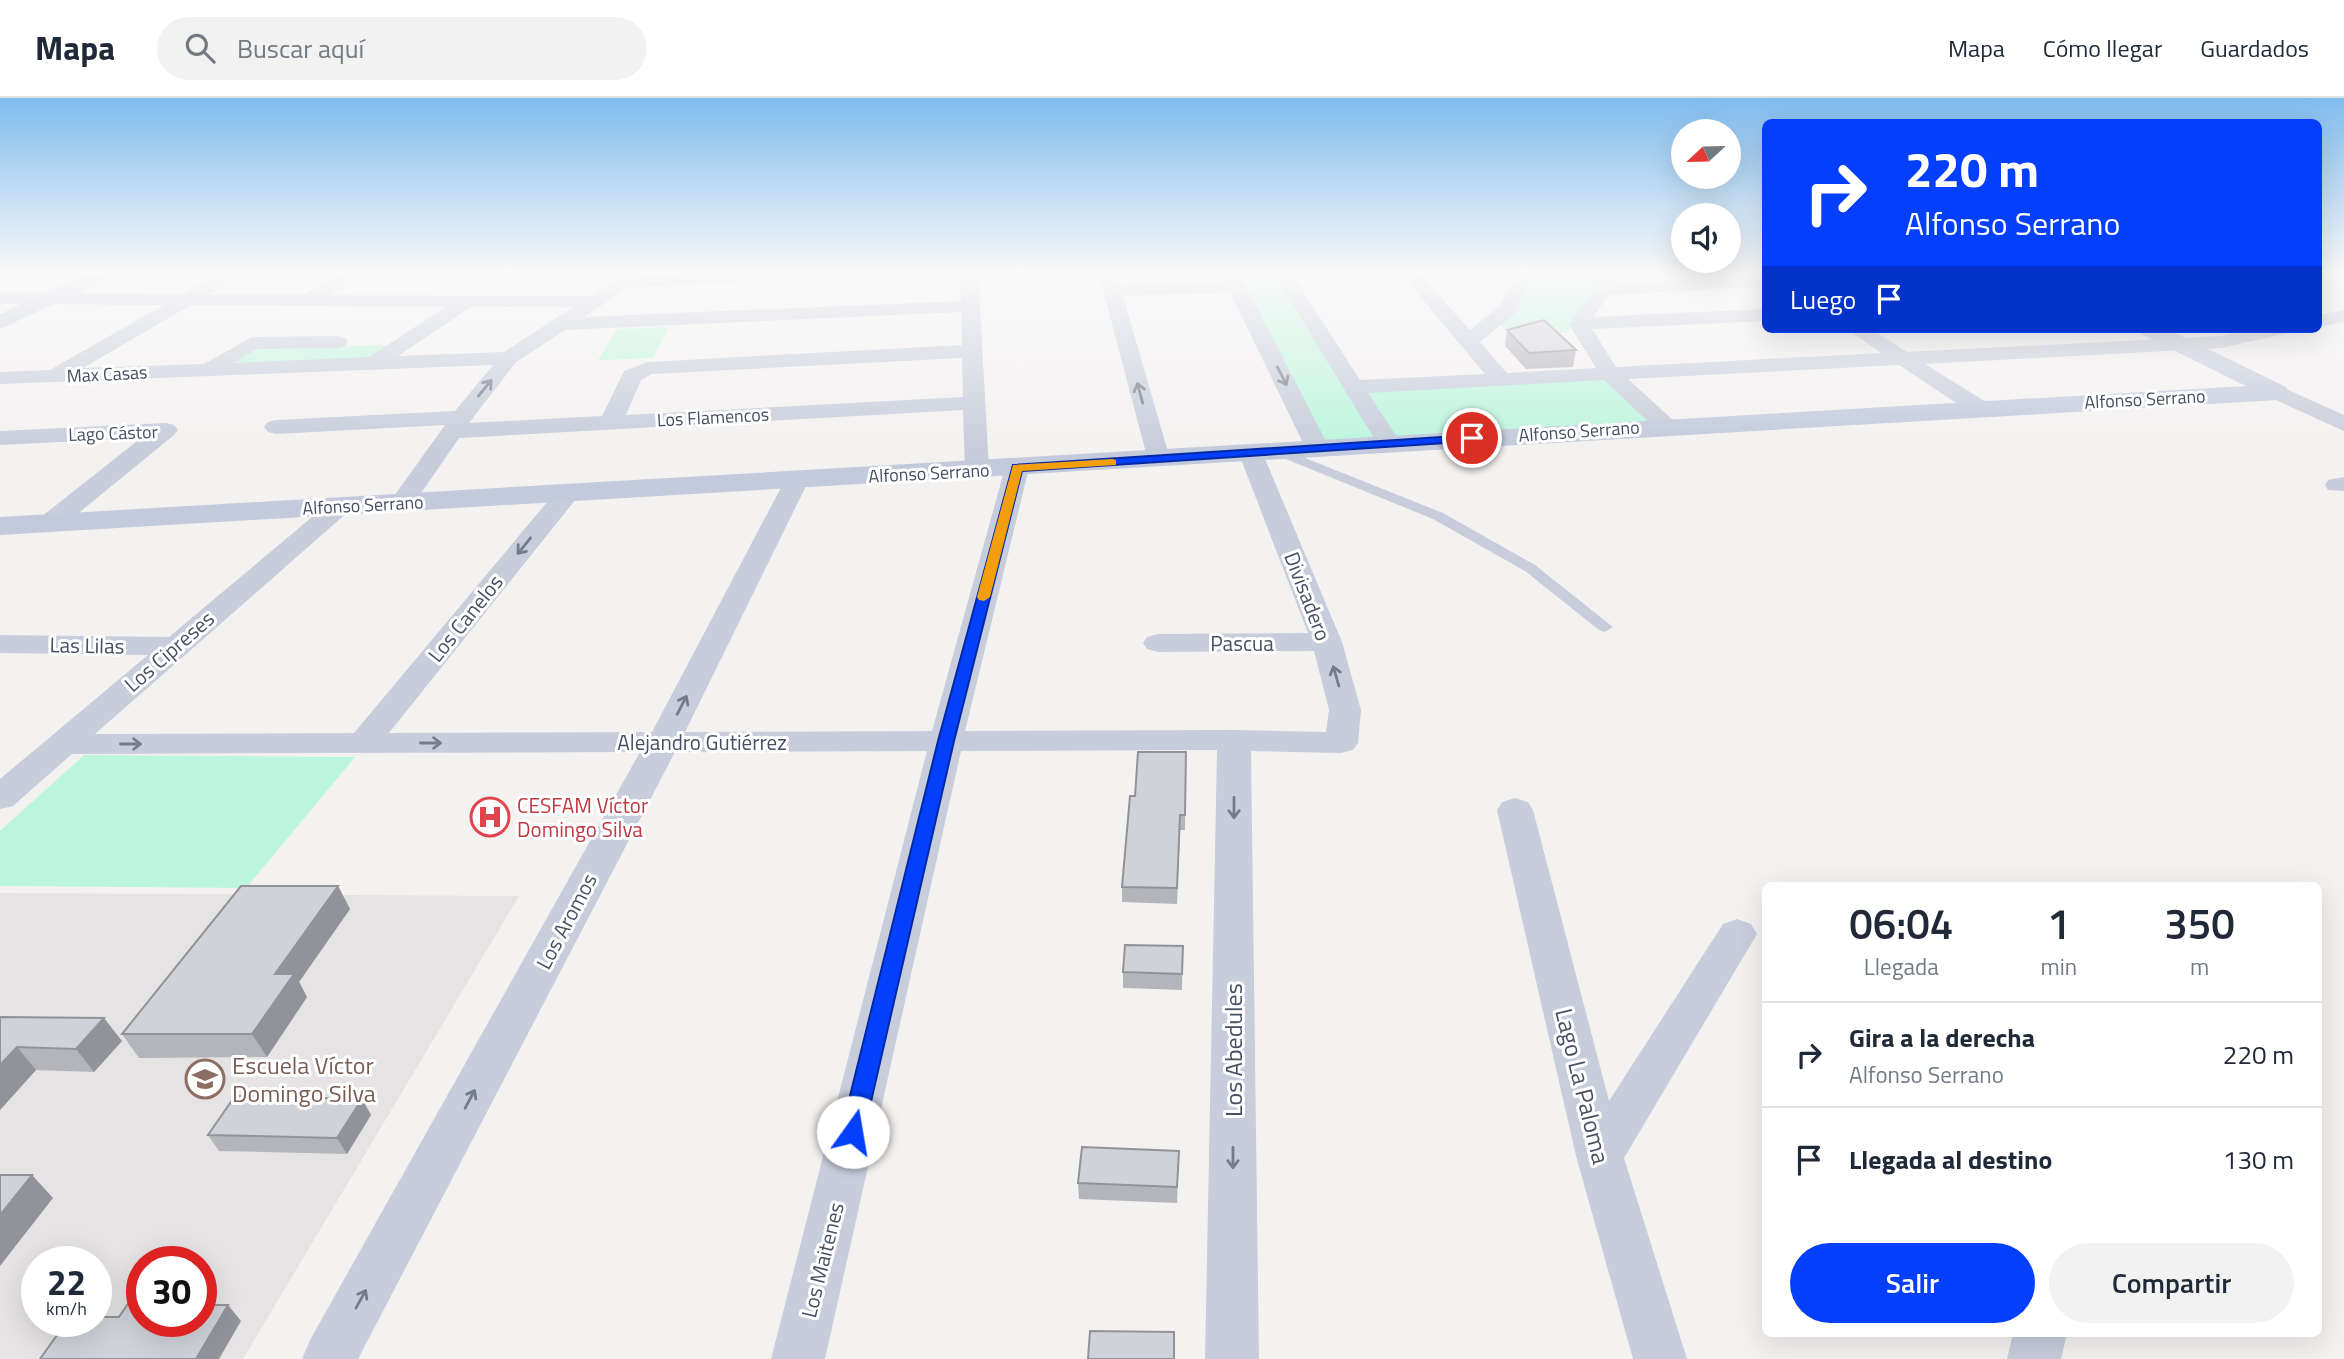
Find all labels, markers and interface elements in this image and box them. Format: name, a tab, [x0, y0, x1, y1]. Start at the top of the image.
search box	[157, 17, 647, 80]
text: Mapa	[35, 23, 115, 73]
icon: search	[181, 29, 219, 67]
text: Buscar aquí	[237, 29, 364, 68]
text: Mapa	[1948, 30, 2005, 66]
text: Cómo llegar	[2043, 30, 2162, 66]
text: Guardados	[2200, 30, 2309, 66]
north arrow	[1671, 119, 1741, 189]
map controls	[1671, 119, 1741, 273]
text: 220 m	[1905, 131, 2039, 206]
icon: right	[1790, 147, 1881, 238]
text: Alfonso Serrano	[1905, 199, 2120, 247]
button: sound	[1671, 203, 1741, 273]
text: Luego	[1790, 280, 1856, 319]
icon: arrive	[1870, 280, 1908, 318]
street label: Max Casas	[66, 358, 148, 390]
one-way arrow	[1275, 365, 1289, 386]
one-way arrow	[477, 379, 493, 397]
street label: Alfonso Serrano	[2084, 382, 2206, 416]
one-way arrow	[1133, 383, 1146, 405]
street label: Los Flamencos	[656, 401, 770, 433]
pin	[1442, 408, 1502, 468]
street label: Alfonso Serrano	[1518, 413, 1640, 449]
street label: Lago Cástor	[68, 418, 158, 448]
icon: arrive	[1453, 419, 1491, 457]
street label: Alfonso Serrano	[868, 456, 990, 490]
street label: Alfonso Serrano	[302, 488, 424, 522]
one-way arrow	[516, 537, 531, 555]
street label: Divisadero	[1276, 547, 1340, 645]
street label: Los Canelos	[420, 567, 510, 669]
street label: Los Cipreses	[117, 603, 221, 699]
street label: Pascua	[1210, 627, 1274, 659]
street label: Las Lilas	[49, 628, 125, 662]
one-way arrow	[1329, 665, 1342, 687]
one-way arrow	[676, 695, 690, 716]
street label: Alejandro Gutiérrez	[617, 726, 787, 758]
one-way arrow	[419, 736, 442, 749]
one-way arrow	[119, 737, 142, 751]
place label: CESFAM Víctor Domingo Silva	[517, 789, 648, 845]
hospital icon: CESFAM Víctor Domingo Silva	[469, 796, 511, 838]
one-way arrow	[1227, 797, 1241, 820]
street label: Los Aromos	[527, 867, 605, 975]
text: 06:04	[1849, 891, 1953, 955]
text: 1	[2047, 891, 2071, 955]
text: 350	[2164, 891, 2235, 955]
text: Llegada	[1864, 949, 1939, 984]
text: min	[2040, 949, 2077, 984]
text: m	[2190, 949, 2209, 984]
street label: Los Abedules	[1215, 983, 1251, 1117]
street label: Lago La Paloma	[1546, 1004, 1620, 1168]
text: Gira a la derecha	[1849, 1018, 2035, 1057]
text: 220 m	[2223, 1035, 2294, 1074]
icon: right	[1790, 1036, 1828, 1074]
place label: Escuela Víctor Domingo Silva	[232, 1047, 376, 1111]
text: Alfonso Serrano	[1849, 1057, 2004, 1092]
school or university icon: Escuela Víctor Domingo Silva	[184, 1058, 226, 1100]
one-way arrow	[464, 1089, 477, 1110]
position arrow	[816, 1095, 890, 1169]
text: Llegada al destino	[1849, 1140, 2052, 1179]
text: 130 m	[2223, 1140, 2294, 1179]
icon: arrive	[1790, 1141, 1828, 1179]
one-way arrow	[1226, 1147, 1240, 1170]
street label: Los Maitenes	[792, 1199, 852, 1321]
button: Salir	[1790, 1243, 2035, 1323]
button: Compartir	[2049, 1243, 2294, 1323]
speed limit sign: 30	[126, 1246, 217, 1337]
text: 22	[47, 1255, 86, 1309]
one-way arrow	[355, 1289, 368, 1310]
text: km/h	[46, 1295, 87, 1322]

